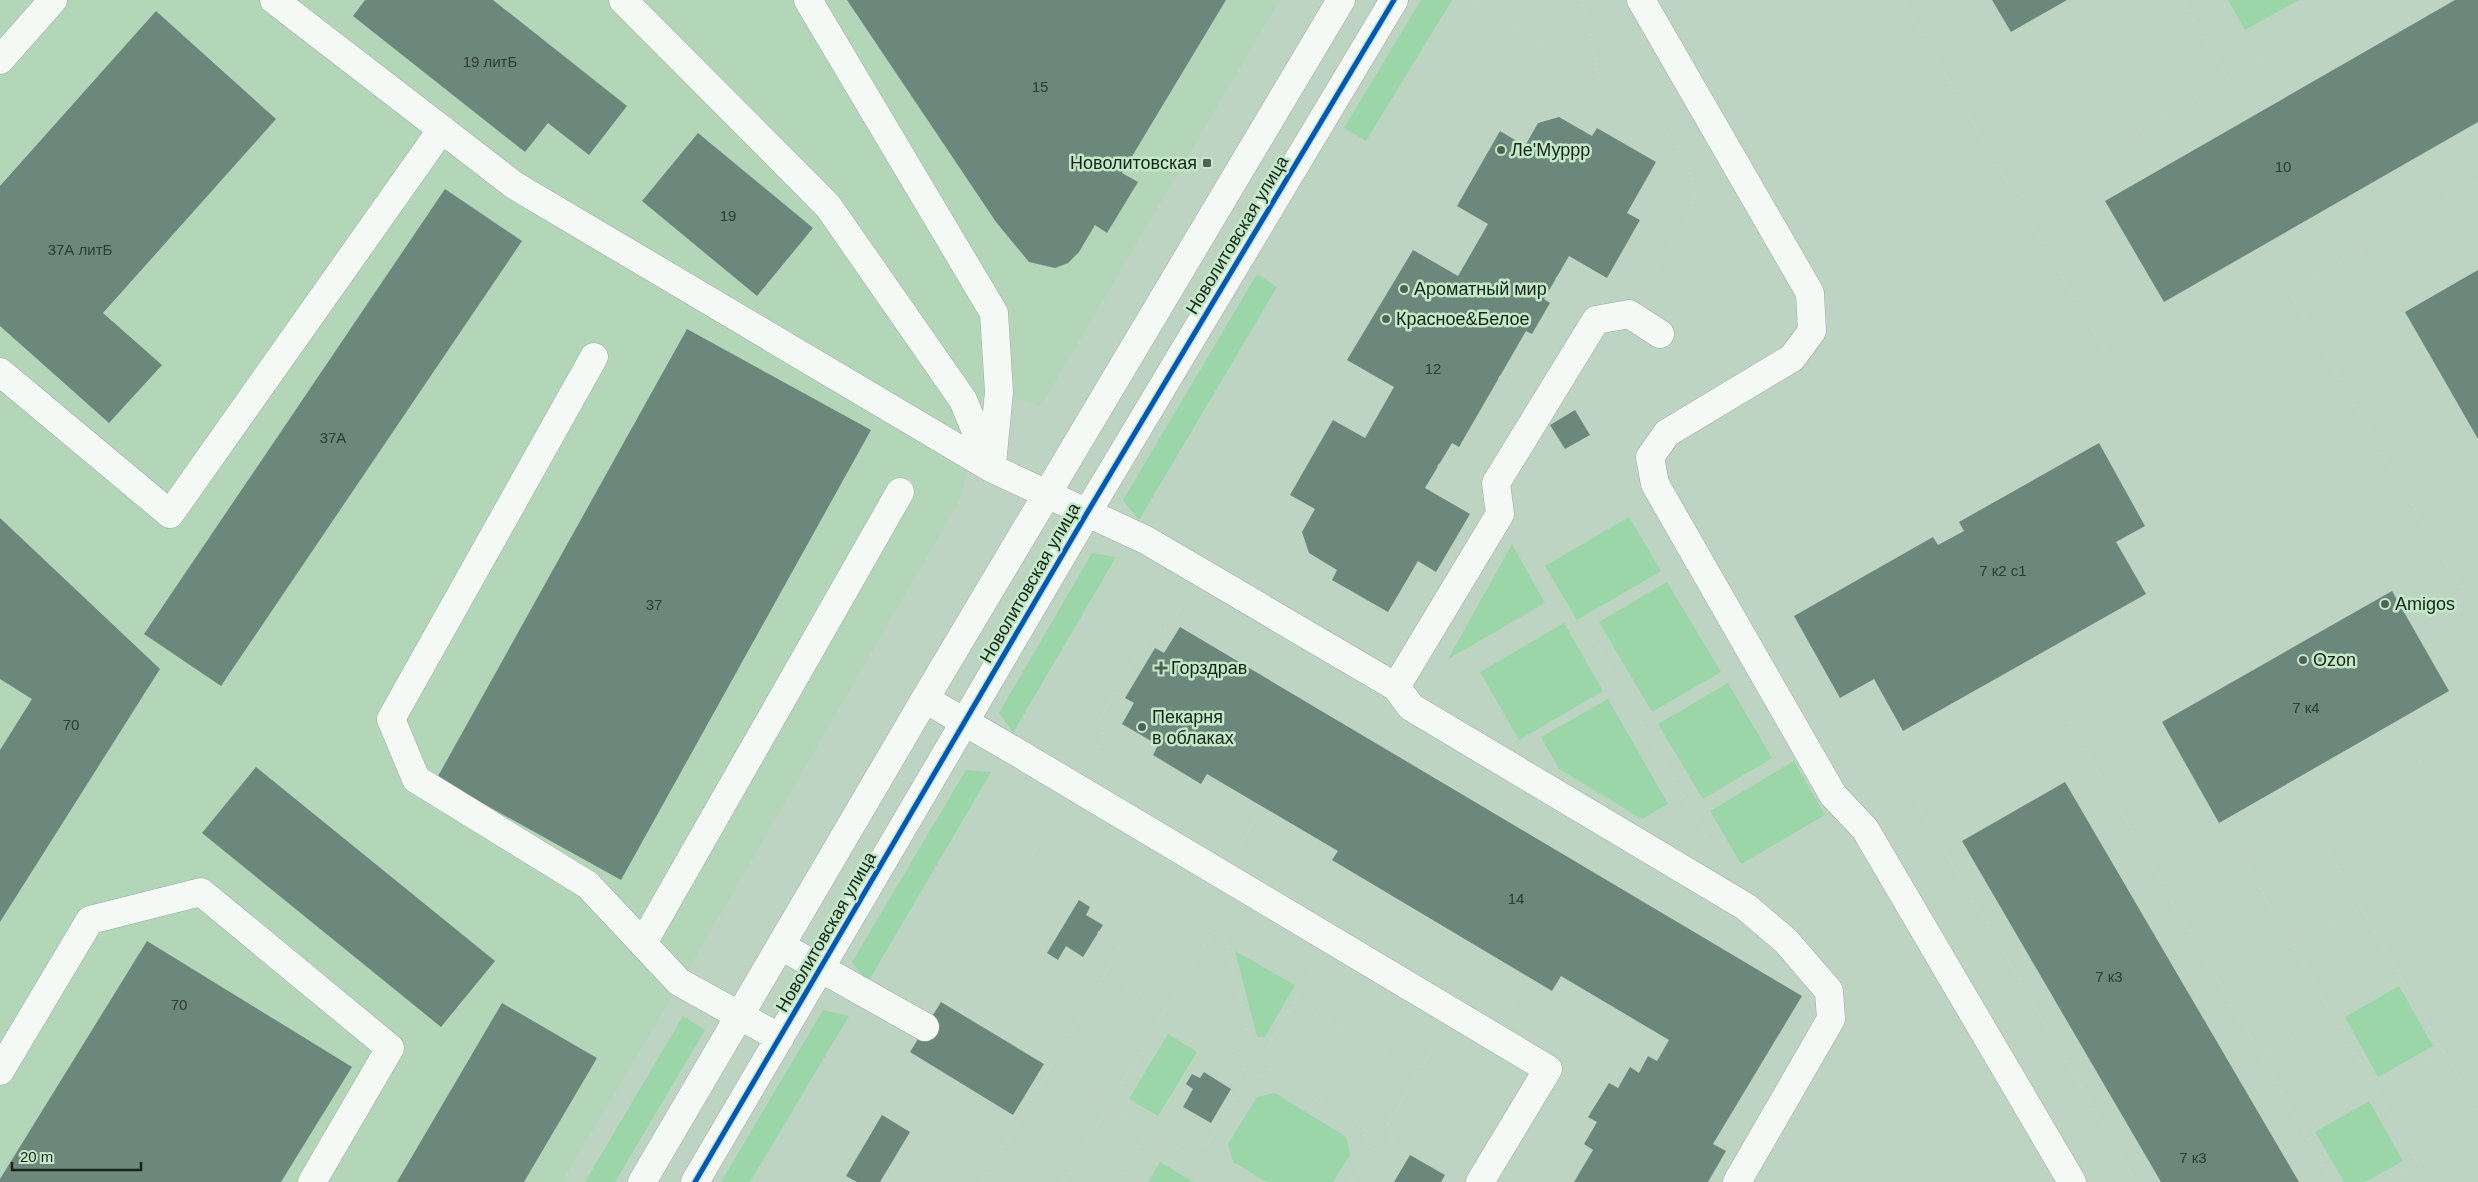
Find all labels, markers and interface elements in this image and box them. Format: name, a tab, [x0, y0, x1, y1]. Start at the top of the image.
house number: 19 литБ	[463, 53, 518, 70]
house number: 15	[1032, 78, 1048, 95]
place label: Ле'Муррр	[1511, 140, 1590, 160]
marker: Ле'Муррр	[1495, 144, 1507, 156]
street label: Новолитовская улица	[1182, 151, 1293, 318]
place label: Новолитовская	[1070, 153, 1197, 173]
marker: Новолитовская	[1201, 157, 1213, 169]
house number: 10	[2275, 158, 2291, 175]
house number: 19	[720, 207, 736, 224]
house number: 37А литБ	[48, 241, 113, 258]
place label: Ароматный мир	[1414, 279, 1547, 299]
marker: Ароматный мир	[1398, 283, 1410, 295]
place label: Красное&Белое	[1396, 309, 1529, 329]
marker: Красное&Белое	[1380, 313, 1392, 325]
house number: 12	[1425, 360, 1441, 377]
house number: 37А	[320, 429, 346, 446]
street label: Новолитовская улица	[976, 499, 1085, 667]
house number: 7 к2 с1	[1979, 562, 2027, 579]
place label: Amigos	[2395, 594, 2455, 614]
house number: 37	[646, 596, 662, 613]
marker: Amigos	[2379, 598, 2391, 610]
place label: Ozon	[2313, 650, 2356, 670]
marker: Ozon	[2297, 654, 2309, 666]
place label: Горздрав	[1171, 658, 1247, 678]
marker: Горздрав	[1155, 662, 1167, 674]
house number: 7 к4	[2292, 699, 2320, 716]
place label: Пекарня в облаках	[1152, 707, 1234, 748]
house number: 70	[63, 716, 79, 733]
marker: Пекарня в облаках	[1136, 721, 1148, 733]
street label: Новолитовская улица	[772, 848, 881, 1016]
house number: 14	[1508, 890, 1524, 907]
house number: 7 к3	[2095, 968, 2123, 985]
house number: 70	[171, 996, 187, 1013]
scale bar	[12, 1140, 141, 1172]
text: 20 m	[20, 1148, 53, 1165]
house number: 7 к3	[2179, 1149, 2207, 1166]

